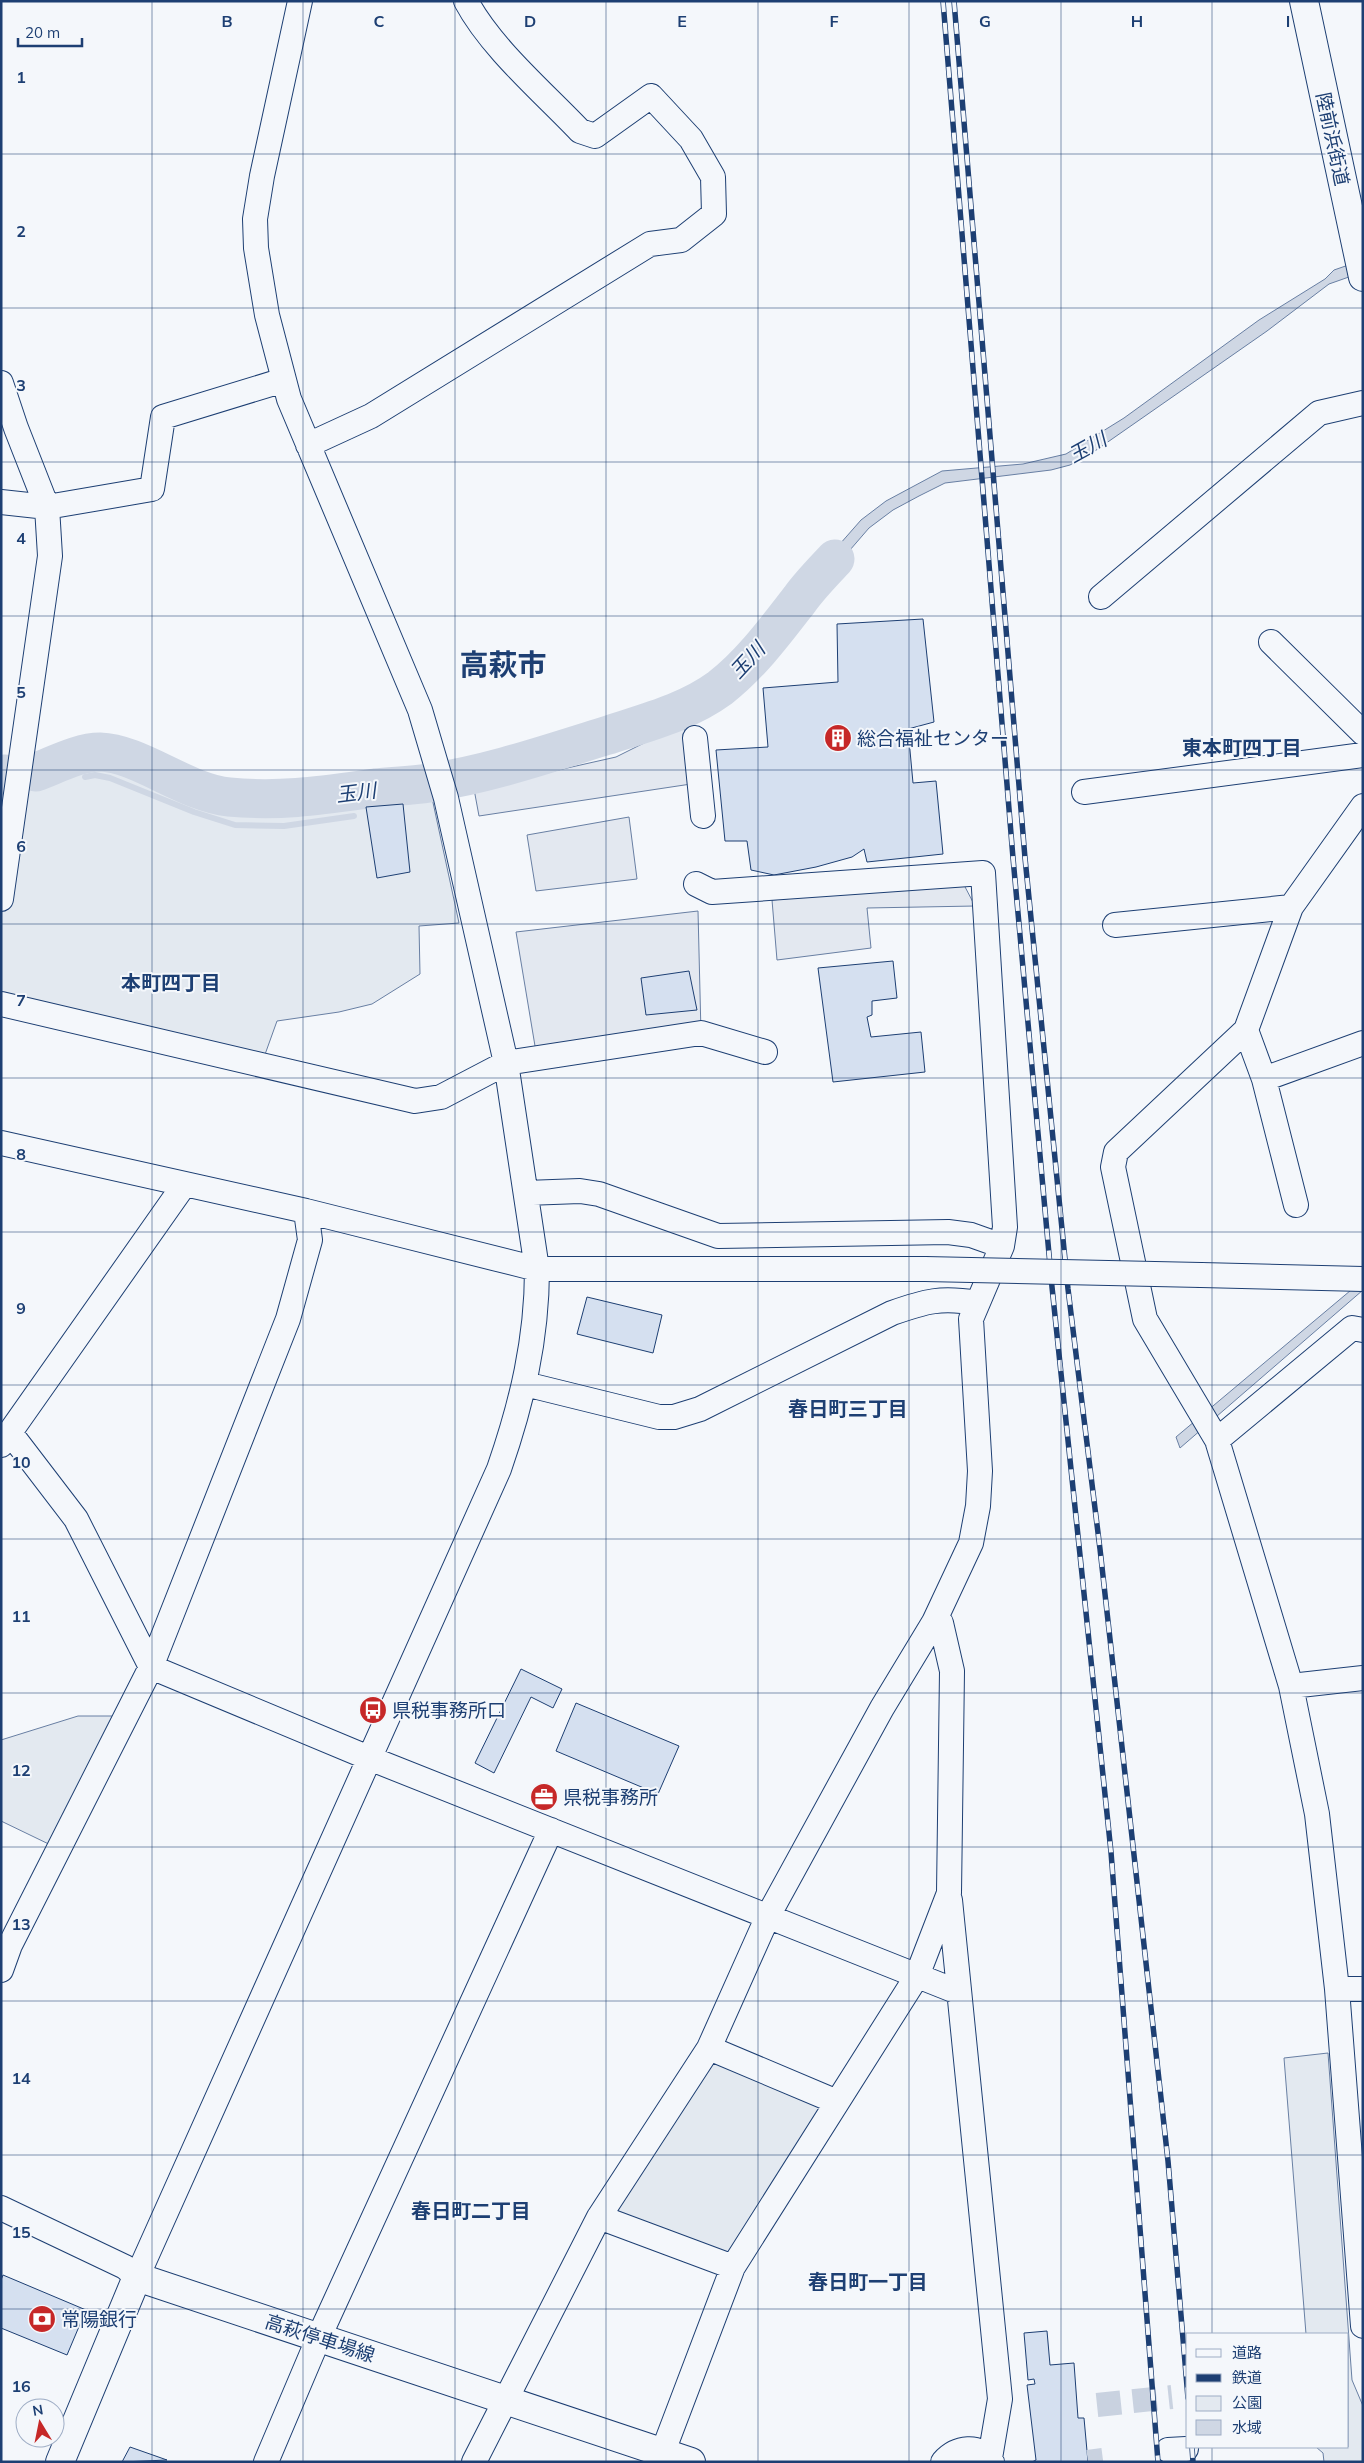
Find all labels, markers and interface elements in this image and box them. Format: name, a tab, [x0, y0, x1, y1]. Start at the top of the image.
text: B	[221, 11, 233, 31]
text: C	[374, 11, 385, 31]
text: D	[524, 11, 536, 31]
text: E	[677, 11, 687, 31]
text: F	[829, 11, 839, 31]
text: G	[979, 11, 991, 31]
text: H	[1131, 11, 1143, 31]
text: I	[1286, 11, 1290, 31]
scale bar	[18, 15, 81, 47]
text: 20 m	[25, 23, 60, 42]
text: 1	[16, 67, 26, 87]
street label: 陸前浜街道	[1311, 90, 1355, 188]
text: 2	[16, 221, 26, 241]
text: 3	[16, 375, 26, 395]
water label: 玉川	[1063, 425, 1112, 468]
text: 4	[16, 528, 26, 548]
water label: 玉川	[724, 635, 771, 683]
district label: 高萩市	[459, 646, 547, 682]
text: 5	[16, 682, 26, 702]
building icon: 総合福祉センター	[823, 723, 853, 753]
place label: 総合福祉センター	[857, 726, 1009, 750]
district label: 東本町四丁目	[1182, 735, 1302, 760]
water label: 玉川	[335, 777, 379, 807]
text: 6	[16, 836, 26, 856]
district label: 本町四丁目	[121, 970, 221, 995]
text: 7	[16, 990, 26, 1010]
text: 8	[16, 1144, 26, 1164]
text: 9	[16, 1298, 26, 1318]
district label: 春日町三丁目	[788, 1396, 908, 1421]
text: 10	[11, 1452, 31, 1472]
text: 11	[11, 1606, 31, 1626]
bus stop icon: 県税事務所口	[358, 1695, 388, 1725]
place label: 県税事務所口	[392, 1698, 506, 1722]
text: 12	[11, 1760, 31, 1780]
office icon: 県税事務所	[529, 1782, 559, 1812]
place label: 県税事務所	[563, 1785, 658, 1809]
text: 13	[11, 1914, 31, 1934]
text: 14	[11, 2068, 31, 2088]
district label: 春日町二丁目	[411, 2198, 531, 2223]
text: 15	[11, 2222, 31, 2242]
district label: 春日町一丁目	[808, 2269, 928, 2294]
bank icon: 常陽銀行	[27, 2304, 57, 2334]
place label: 常陽銀行	[61, 2307, 137, 2331]
street label: 高萩停車場線	[262, 2309, 378, 2367]
legend	[1186, 2333, 1349, 2448]
text: 道路	[1232, 2343, 1262, 2362]
text: 鉄道	[1232, 2368, 1262, 2387]
text: 16	[11, 2376, 31, 2396]
text: 公園	[1232, 2393, 1262, 2412]
north arrow	[15, 2398, 65, 2448]
text: N	[31, 2400, 45, 2420]
text: 水域	[1232, 2418, 1262, 2437]

